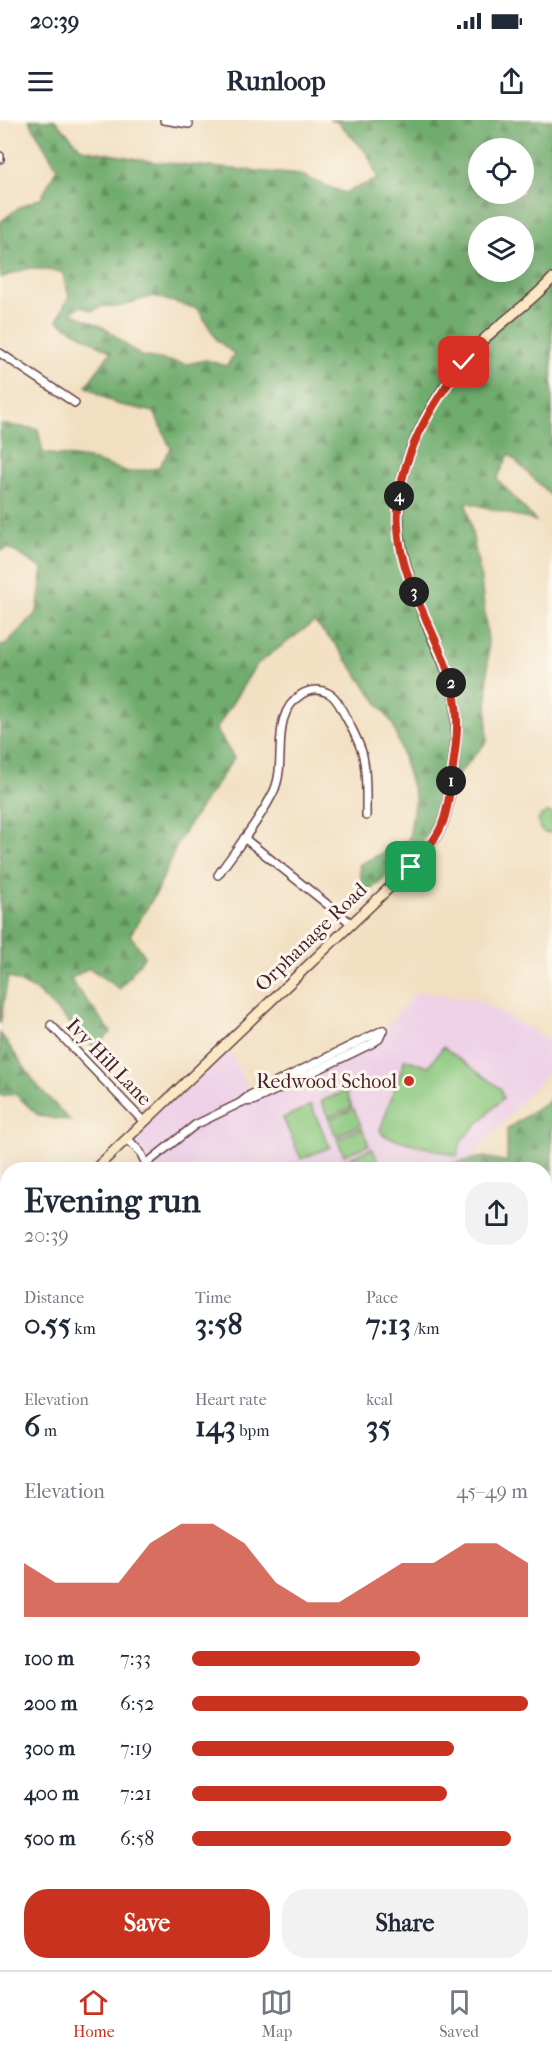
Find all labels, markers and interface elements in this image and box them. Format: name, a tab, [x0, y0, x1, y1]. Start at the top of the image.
text: 20:39	[30, 8, 79, 34]
icon: menu	[24, 65, 57, 98]
text: Runloop	[226, 65, 326, 97]
icon: share	[495, 65, 528, 98]
map controls	[468, 138, 534, 282]
button: locate	[468, 138, 534, 204]
button: layers	[468, 216, 534, 282]
pin	[438, 336, 489, 387]
icon: check	[447, 345, 480, 378]
pin: 4	[384, 481, 414, 511]
text: 4	[394, 486, 404, 505]
pin: 3	[399, 577, 429, 607]
text: 3	[411, 582, 417, 601]
pin: 2	[436, 668, 466, 698]
text: 2	[447, 673, 455, 692]
pin: 1	[436, 766, 466, 796]
text: 1	[448, 771, 454, 790]
pin	[385, 841, 436, 892]
icon: arrive	[394, 850, 427, 883]
street label: Orphanage Road	[250, 877, 372, 996]
street label: Ivy Hill Lane	[62, 1014, 156, 1110]
place label: Redwood School	[256, 1070, 397, 1093]
marker: Redwood School	[402, 1074, 416, 1088]
text: Evening run	[24, 1182, 201, 1221]
button: share	[465, 1182, 528, 1245]
text: 20:39	[24, 1224, 69, 1247]
text: Distance	[24, 1288, 84, 1307]
text: Time	[195, 1288, 231, 1307]
text: Pace	[366, 1288, 398, 1307]
text: 0.55	[24, 1307, 71, 1342]
text: 3:58	[195, 1307, 243, 1342]
text: 7:13	[366, 1307, 411, 1342]
text: km	[71, 1319, 96, 1338]
text: /km	[411, 1319, 440, 1338]
text: Elevation	[24, 1390, 89, 1409]
text: Heart rate	[195, 1390, 267, 1409]
text: kcal	[366, 1390, 393, 1409]
text: 6	[24, 1409, 40, 1444]
text: 143	[195, 1409, 236, 1444]
text: 35	[366, 1409, 391, 1444]
text: m	[40, 1421, 57, 1440]
text: bpm	[236, 1421, 269, 1440]
text: Elevation	[24, 1480, 105, 1503]
text: 45–49 m	[456, 1480, 528, 1503]
text: 100 m	[24, 1647, 74, 1670]
text: 7:33	[120, 1647, 151, 1670]
text: 200 m	[24, 1692, 77, 1715]
text: 6:52	[120, 1692, 155, 1715]
text: 300 m	[24, 1737, 75, 1760]
text: 7:19	[120, 1737, 152, 1760]
text: 400 m	[24, 1782, 79, 1805]
text: 7:21	[120, 1782, 152, 1805]
text: 500 m	[24, 1827, 76, 1850]
text: 6:58	[120, 1827, 154, 1850]
button: Save	[24, 1889, 270, 1958]
button: Share	[282, 1889, 528, 1958]
tab: Home	[73, 1986, 115, 2041]
tab: Map	[260, 1986, 293, 2041]
tab: Saved	[439, 1986, 479, 2041]

